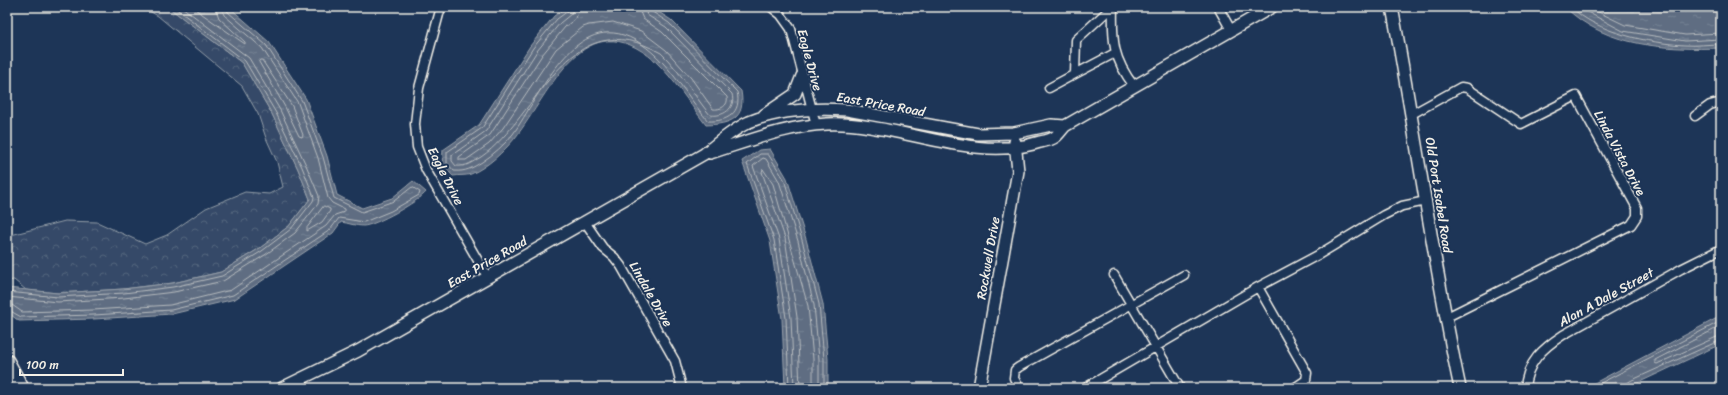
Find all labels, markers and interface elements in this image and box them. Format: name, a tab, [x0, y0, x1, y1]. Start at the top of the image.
street label: Eagle Drive	[791, 26, 829, 94]
street label: East Price Road	[835, 85, 928, 123]
street label: Linda Vista Drive	[1588, 106, 1652, 200]
street label: Old Port Isabel Road	[1418, 135, 1460, 256]
street label: Eagle Drive	[421, 142, 471, 210]
street label: Rockwell Drive	[969, 214, 1007, 301]
street label: East Price Road	[442, 229, 533, 294]
street label: Lindale Drive	[623, 257, 679, 332]
street label: Alan A Dale Street	[1553, 261, 1659, 333]
scale bar	[20, 351, 123, 377]
text: 100 m	[26, 354, 59, 376]

